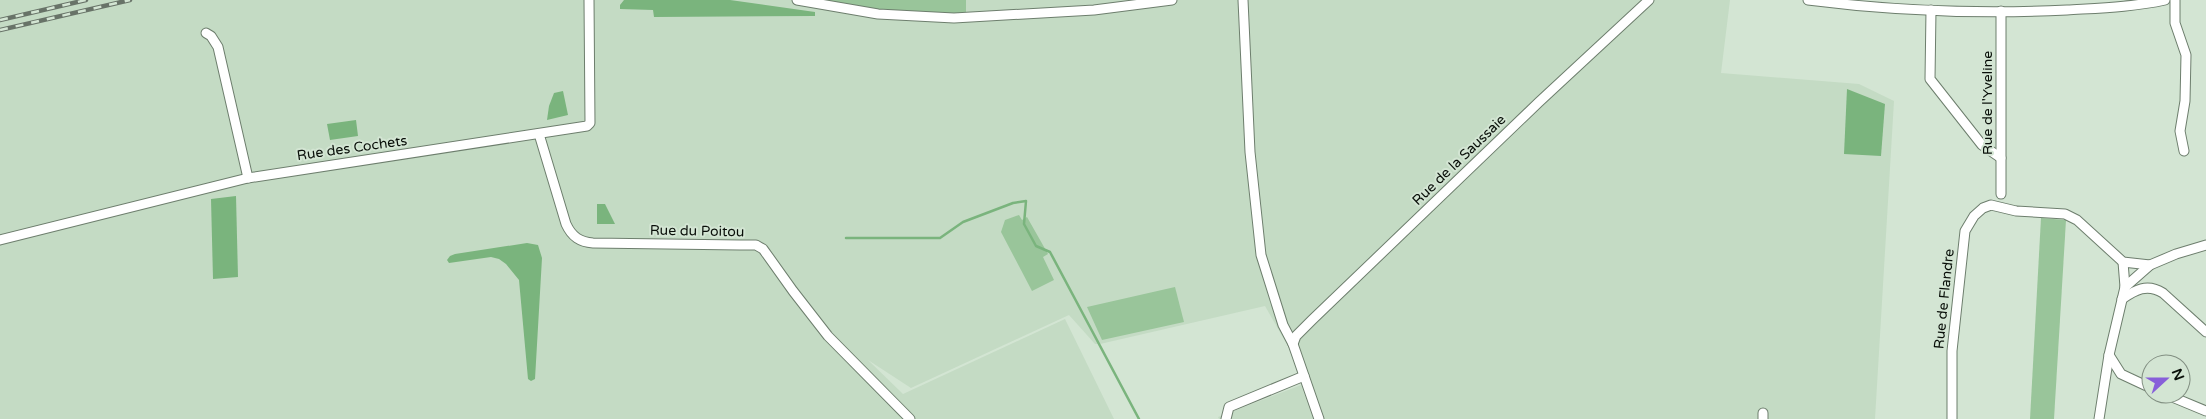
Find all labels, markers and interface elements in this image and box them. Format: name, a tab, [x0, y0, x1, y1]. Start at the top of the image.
street label: Rue de l'Yveline	[1979, 51, 1996, 155]
street label: Rue de la Saussaie	[1409, 111, 1509, 209]
street label: Rue des Cochets	[296, 132, 408, 164]
street label: Rue du Poitou	[650, 222, 744, 240]
street label: Rue de Flandre	[1930, 248, 1958, 350]
north arrow	[2141, 354, 2191, 404]
text: N	[2168, 366, 2188, 383]

